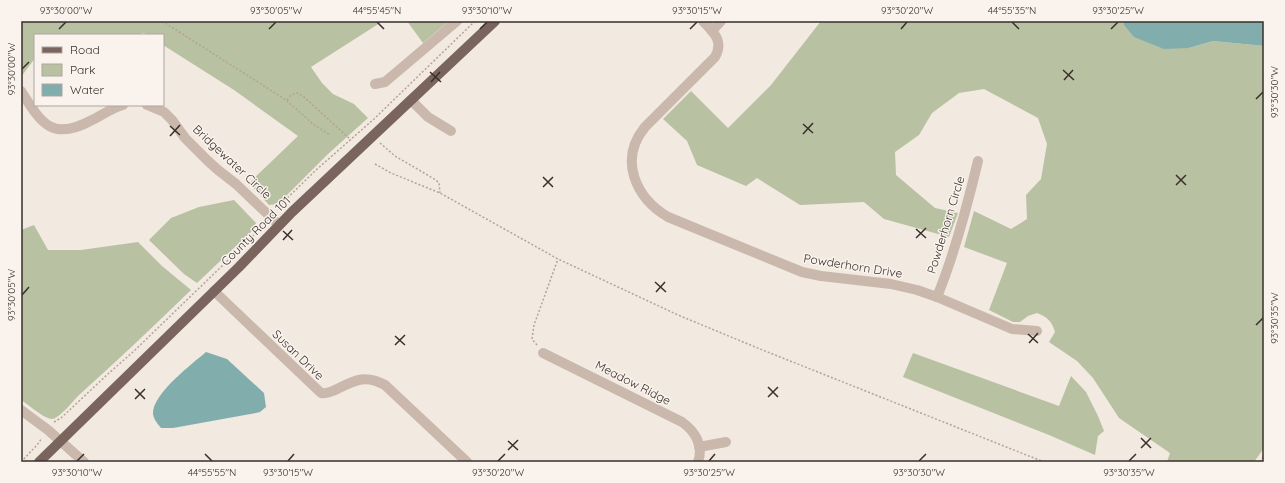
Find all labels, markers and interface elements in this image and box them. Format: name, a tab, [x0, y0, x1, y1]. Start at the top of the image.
text: 93°30'00"W	[40, 4, 93, 17]
text: 93°30'05"W	[250, 4, 302, 17]
text: 44°55'45"N	[353, 4, 401, 17]
text: 93°30'10"W	[462, 4, 513, 17]
text: 93°30'15"W	[672, 4, 722, 17]
text: 93°30'20"W	[881, 4, 933, 17]
text: 44°55'35"N	[988, 4, 1036, 17]
text: 93°30'25"W	[1092, 4, 1144, 17]
legend	[34, 34, 164, 106]
text: 93°30'00"W	[5, 42, 18, 95]
text: Road	[70, 42, 100, 57]
text: Park	[70, 62, 95, 77]
text: 93°30'30"W	[1268, 66, 1281, 118]
text: Water	[70, 82, 105, 97]
street label: Bridgewater Circle	[190, 121, 275, 202]
street label: Powderhorn Circle	[924, 174, 968, 275]
street label: County Road 101	[218, 193, 294, 269]
street label: Powderhorn Drive	[803, 250, 904, 281]
text: 93°30'05"W	[5, 269, 18, 321]
text: 93°30'35"W	[1268, 292, 1281, 344]
street label: Susan Drive	[270, 326, 327, 383]
street label: Meadow Ridge	[593, 357, 674, 408]
text: 93°30'10"W	[52, 466, 103, 479]
text: 44°55'55"N	[188, 466, 236, 479]
text: 93°30'15"W	[263, 466, 313, 479]
text: 93°30'20"W	[472, 466, 524, 479]
text: 93°30'25"W	[683, 466, 735, 479]
text: 93°30'30"W	[893, 466, 945, 479]
text: 93°30'35"W	[1103, 466, 1155, 479]

